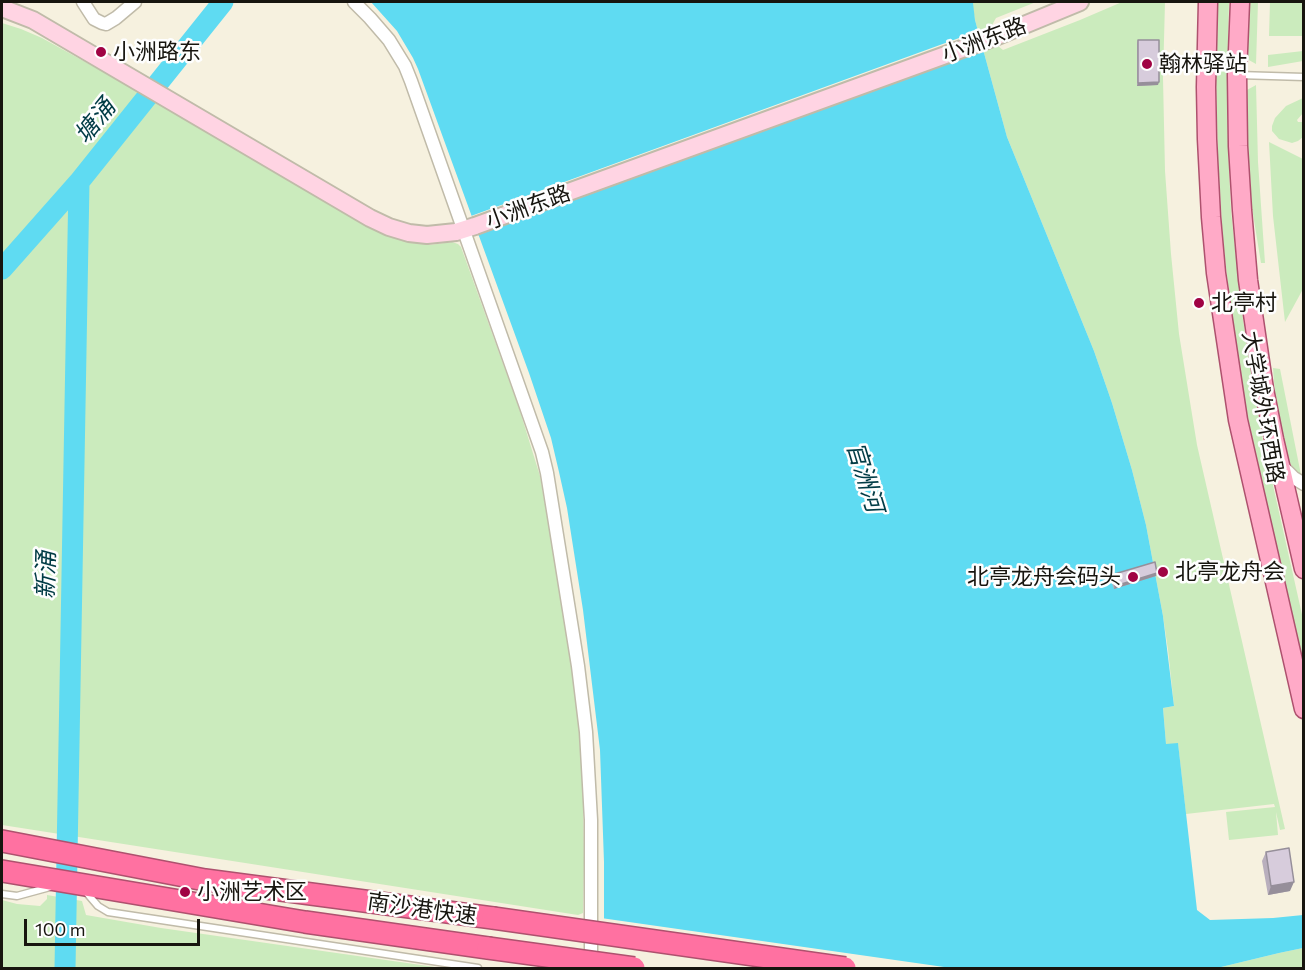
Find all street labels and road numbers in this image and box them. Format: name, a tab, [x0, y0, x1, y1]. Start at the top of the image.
street label: 小洲东路	[938, 12, 1030, 68]
street label: 小洲东路	[482, 180, 574, 234]
street label: 大学城外环西路	[1237, 329, 1289, 485]
street label: 南沙港快速	[366, 888, 478, 930]

